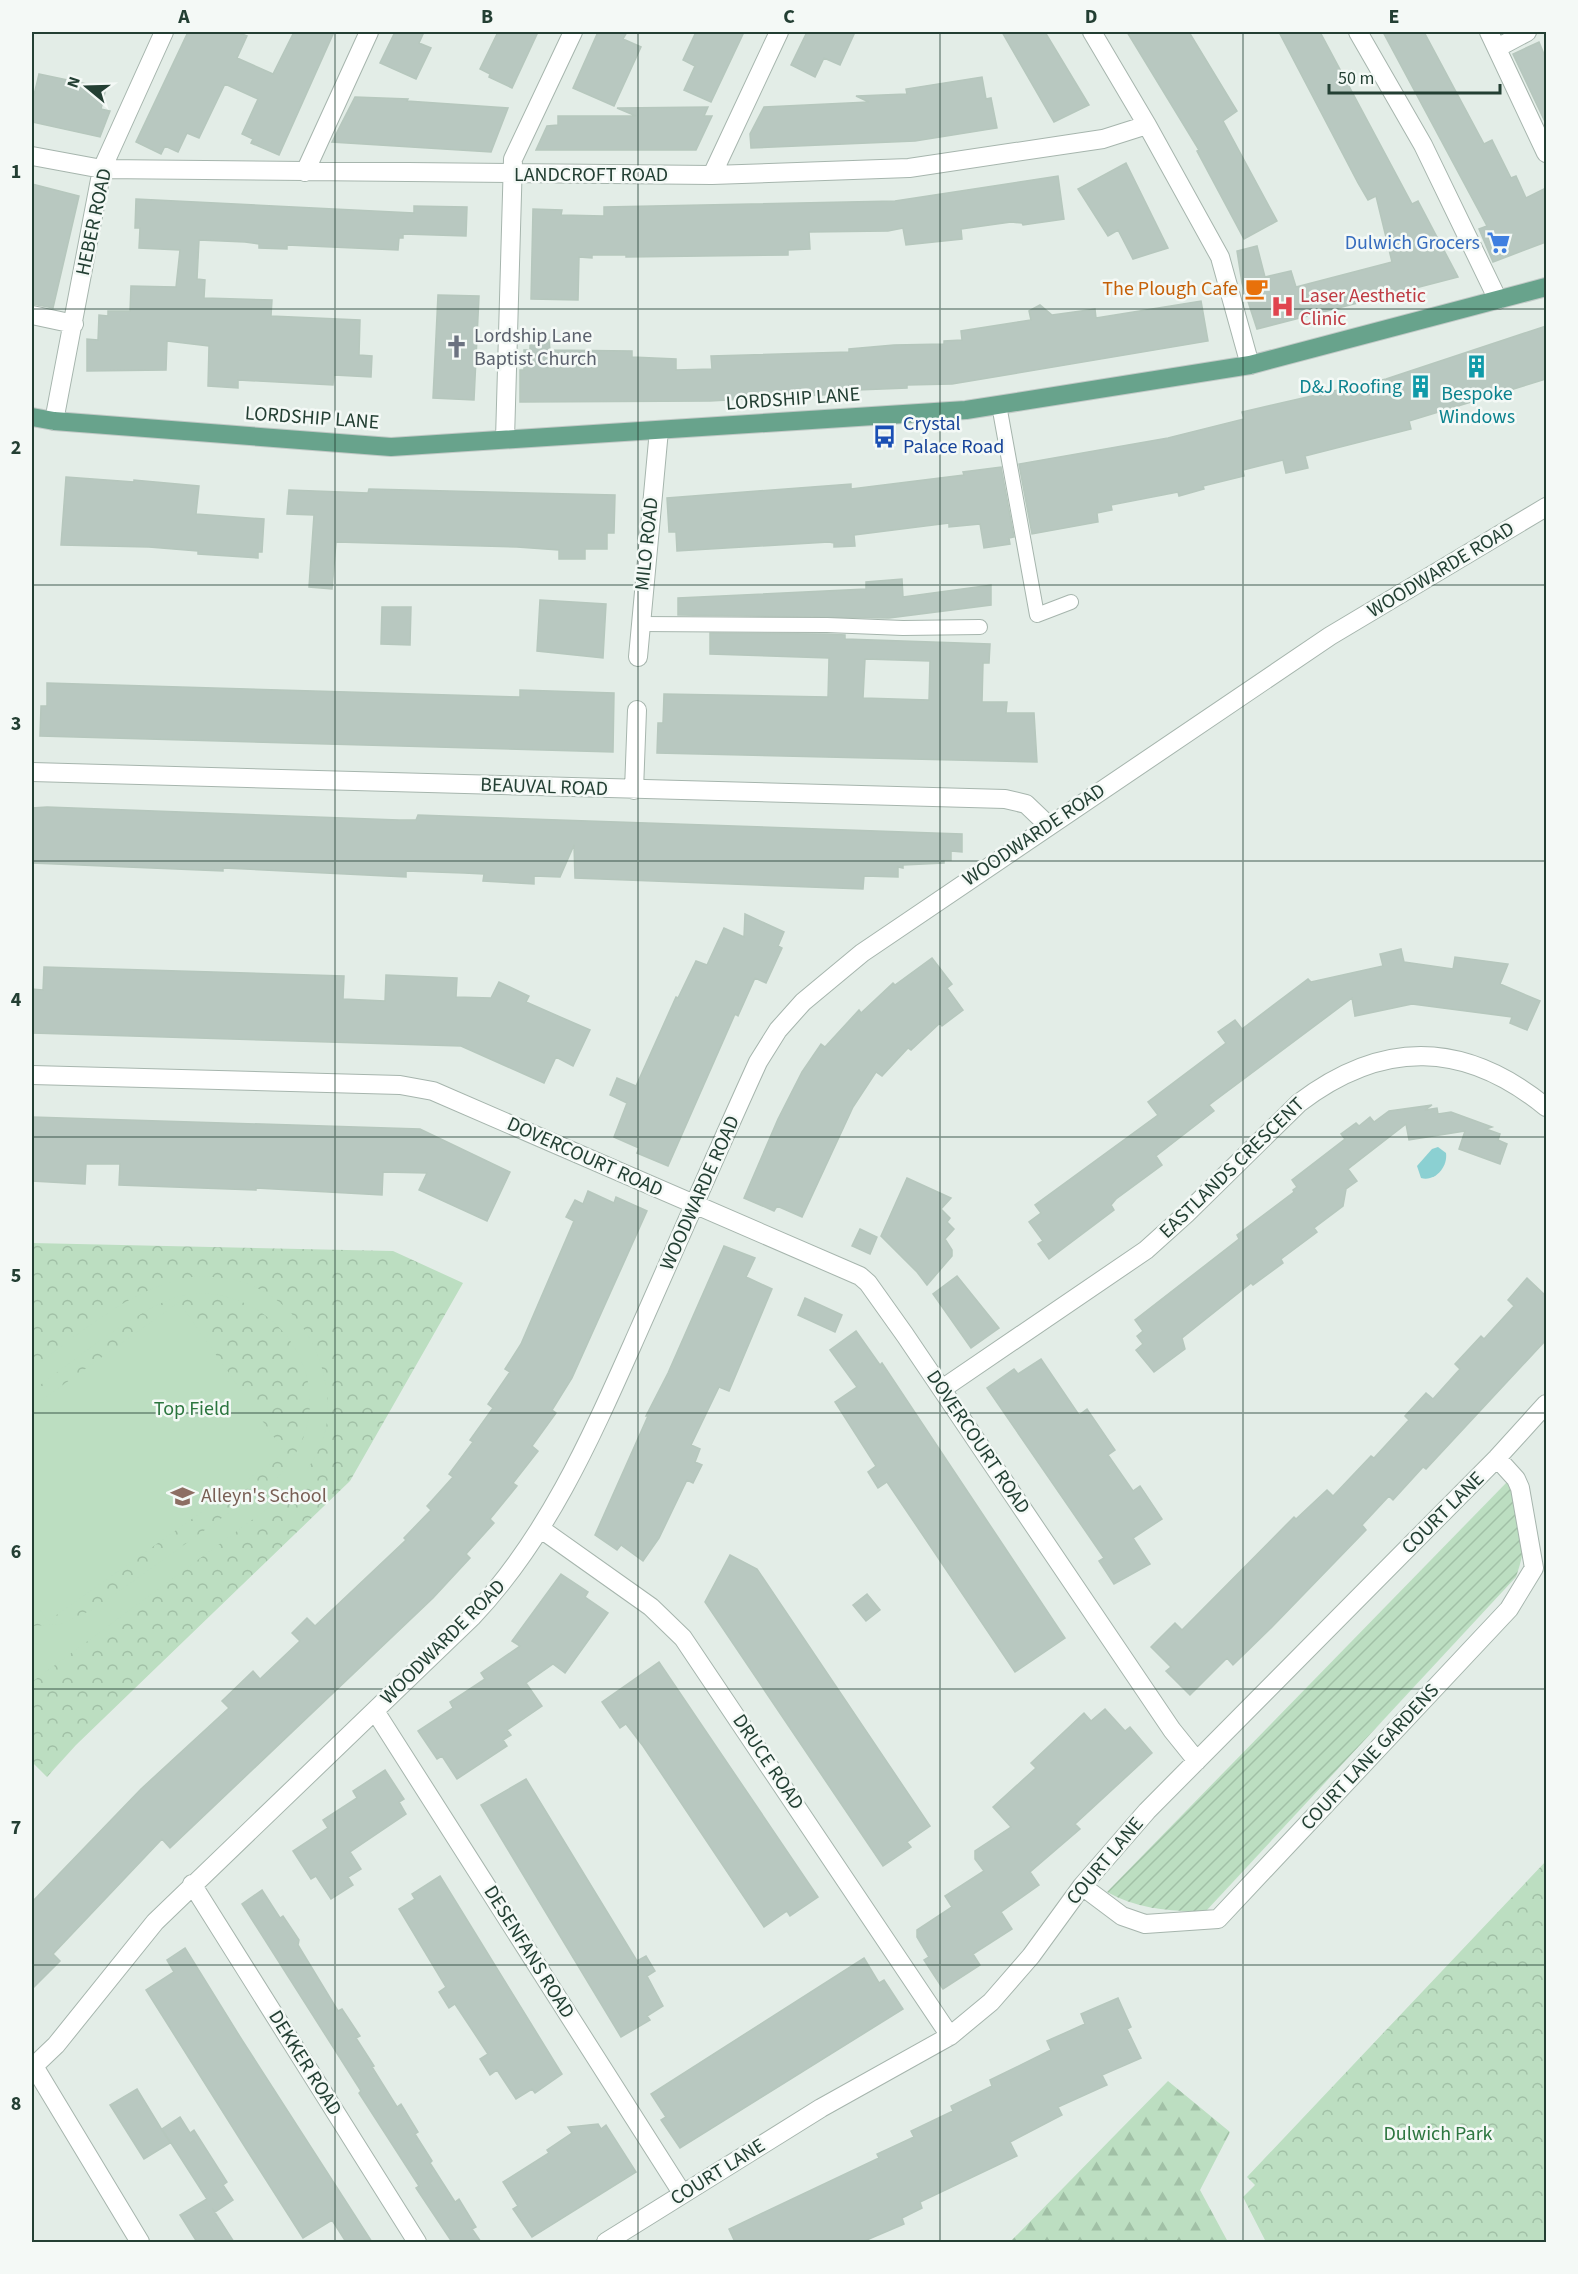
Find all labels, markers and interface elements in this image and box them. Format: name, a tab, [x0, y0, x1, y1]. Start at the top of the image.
text: A	[177, 3, 190, 31]
text: B	[481, 3, 493, 31]
text: C	[783, 3, 795, 31]
text: D	[1085, 3, 1097, 31]
text: E	[1389, 3, 1399, 31]
north arrow	[57, 57, 117, 117]
scale bar	[1329, 57, 1500, 95]
text: 50 m	[1338, 66, 1374, 91]
text: N	[62, 74, 86, 91]
text: 1	[11, 158, 21, 186]
street label: LANDCROFT ROAD	[514, 161, 668, 189]
street label: HEBER ROAD	[69, 166, 119, 278]
place label: Dulwich Grocers	[1345, 229, 1480, 257]
supermarket icon: Dulwich Grocers	[1485, 230, 1511, 256]
place label: The Plough Cafe	[1102, 275, 1238, 303]
cafe icon: The Plough Cafe	[1243, 276, 1269, 302]
place label: Laser Aesthetic Clinic	[1300, 282, 1426, 333]
hospital icon: Laser Aesthetic Clinic	[1269, 294, 1295, 320]
place label: Lordship Lane Baptist Church	[474, 322, 597, 373]
church icon: Lordship Lane Baptist Church	[443, 334, 469, 360]
building icon: Bespoke Windows	[1464, 353, 1490, 379]
place label: D&J Roofing	[1299, 373, 1402, 401]
building icon: D&J Roofing	[1407, 374, 1433, 400]
street label: LORDSHIP LANE	[725, 380, 861, 418]
place label: Bespoke Windows	[1439, 380, 1515, 431]
street label: LORDSHIP LANE	[244, 399, 380, 437]
place label: Crystal Palace Road	[903, 410, 1004, 461]
bus stop icon: Crystal Palace Road	[872, 423, 898, 449]
text: 2	[11, 434, 21, 462]
street label: MILO ROAD	[628, 496, 666, 592]
street label: WOODWARDE ROAD	[1362, 515, 1520, 625]
text: 3	[11, 710, 21, 738]
street label: BEAUVAL ROAD	[480, 771, 608, 803]
street label: WOODWARDE ROAD	[957, 777, 1111, 893]
text: 4	[11, 986, 22, 1014]
street label: EASTLANDS CRESCENT	[1153, 1091, 1311, 1245]
street label: DOVERCOURT ROAD	[503, 1110, 667, 1204]
street label: WOODWARDE ROAD	[653, 1111, 747, 1275]
text: 5	[11, 1262, 21, 1290]
street label: DOVERCOURT ROAD	[919, 1364, 1037, 1520]
park label: Top Field	[154, 1395, 230, 1423]
street label: COURT LANE	[1395, 1465, 1491, 1561]
place label: Alleyn's School	[201, 1482, 327, 1510]
school or university icon: Alleyn's School	[170, 1483, 196, 1509]
text: 6	[11, 1538, 21, 1566]
street label: WOODWARDE ROAD	[374, 1573, 512, 1711]
street label: COURT LANE GARDENS	[1294, 1677, 1446, 1837]
street label: DRUCE ROAD	[726, 1709, 810, 1815]
street label: COURT LANE	[1060, 1811, 1150, 1911]
text: 7	[11, 1814, 21, 1842]
street label: DESENFANS ROAD	[477, 1880, 581, 2024]
street label: DEKKER ROAD	[261, 2005, 349, 2121]
text: 8	[11, 2090, 21, 2118]
park label: Dulwich Park	[1384, 2120, 1493, 2148]
street label: COURT LANE	[665, 2132, 771, 2212]

